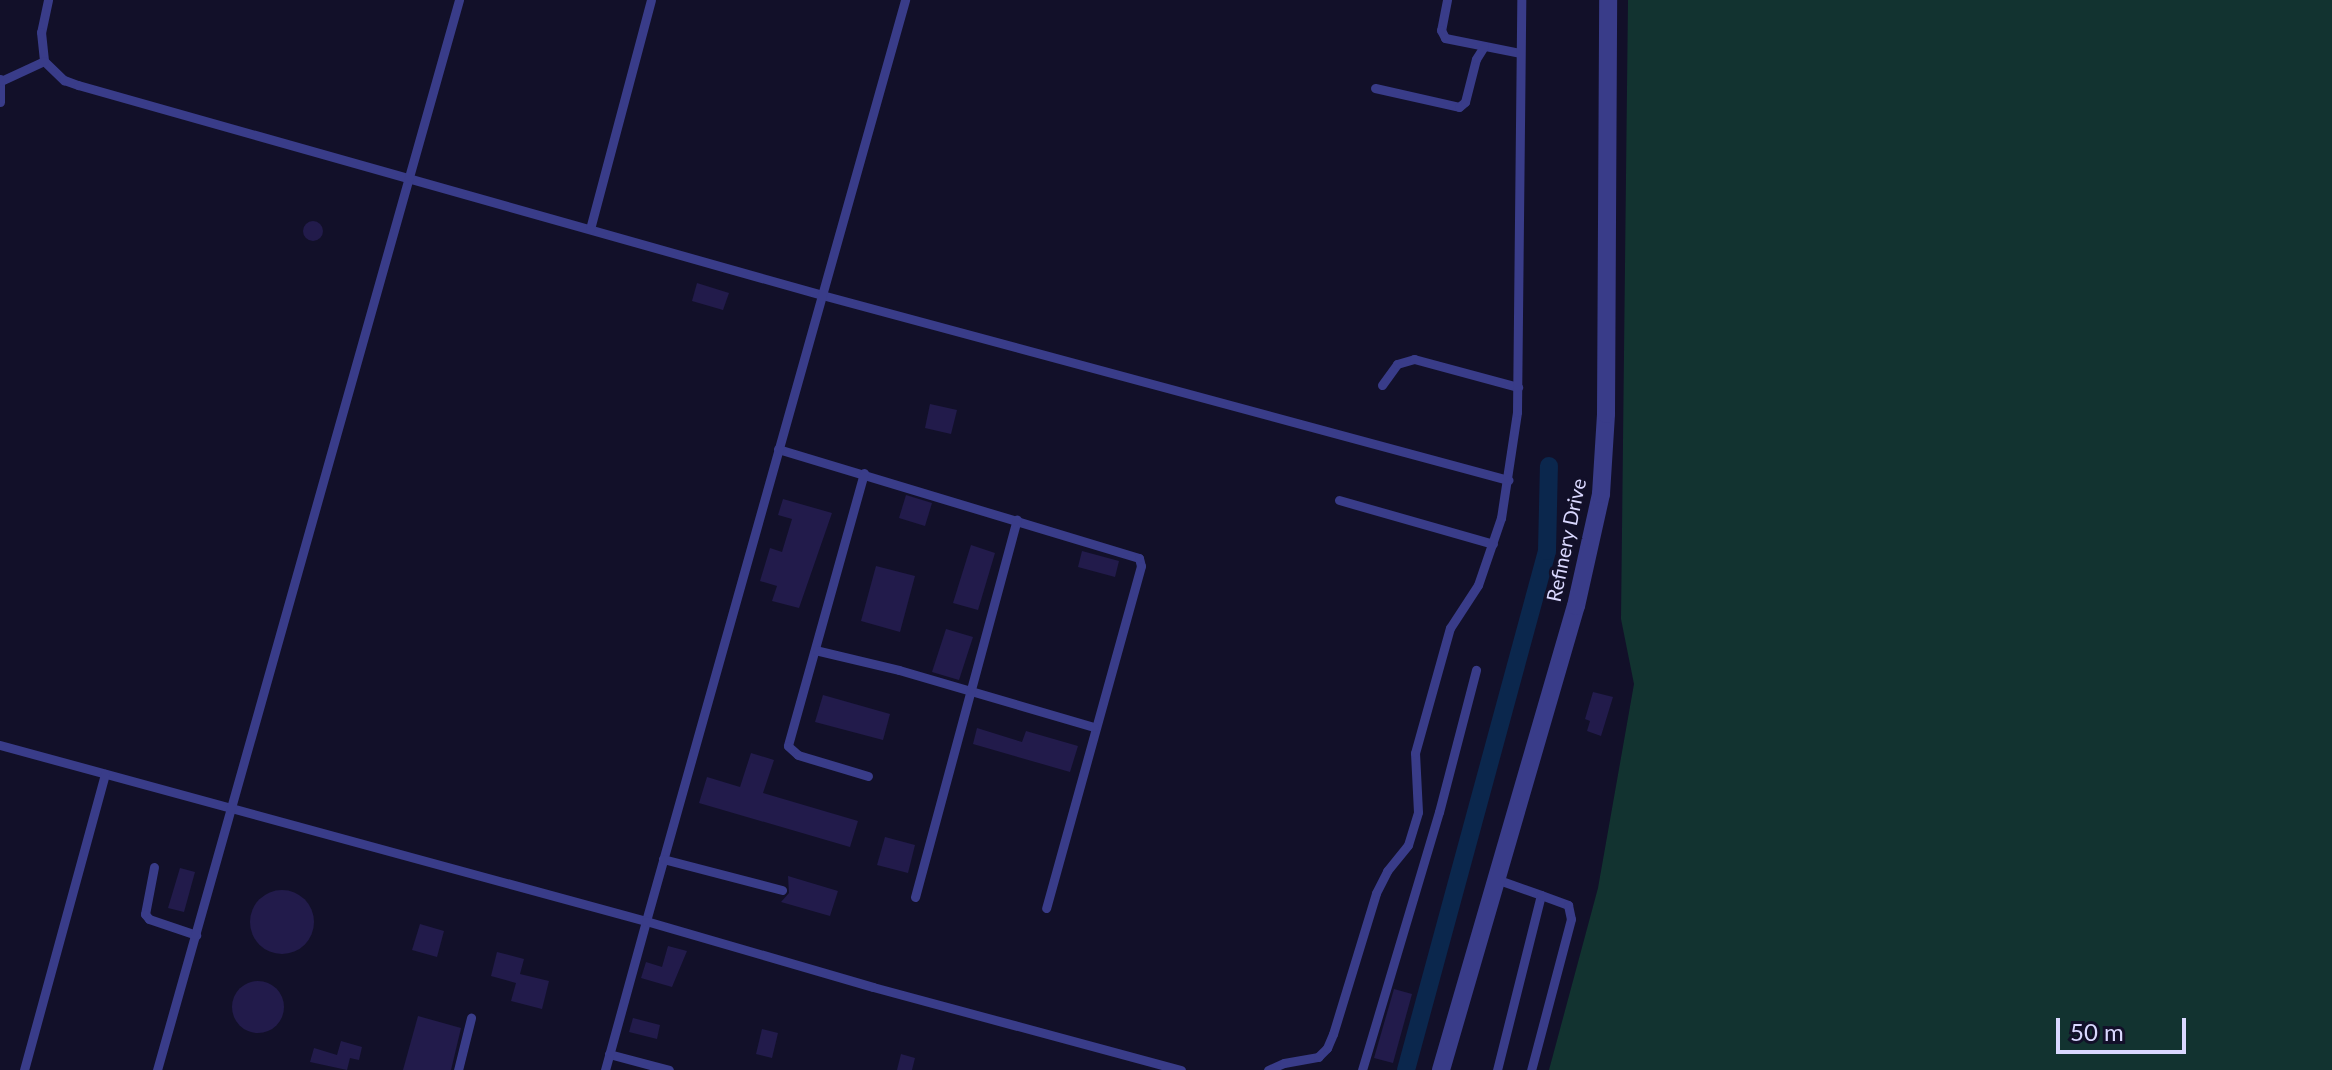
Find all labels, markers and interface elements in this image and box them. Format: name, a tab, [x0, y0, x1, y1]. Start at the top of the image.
street label: Refinery Drive	[1541, 476, 1591, 604]
scale bar	[2060, 1002, 2190, 1052]
text: 50 m	[2070, 1017, 2124, 1046]

